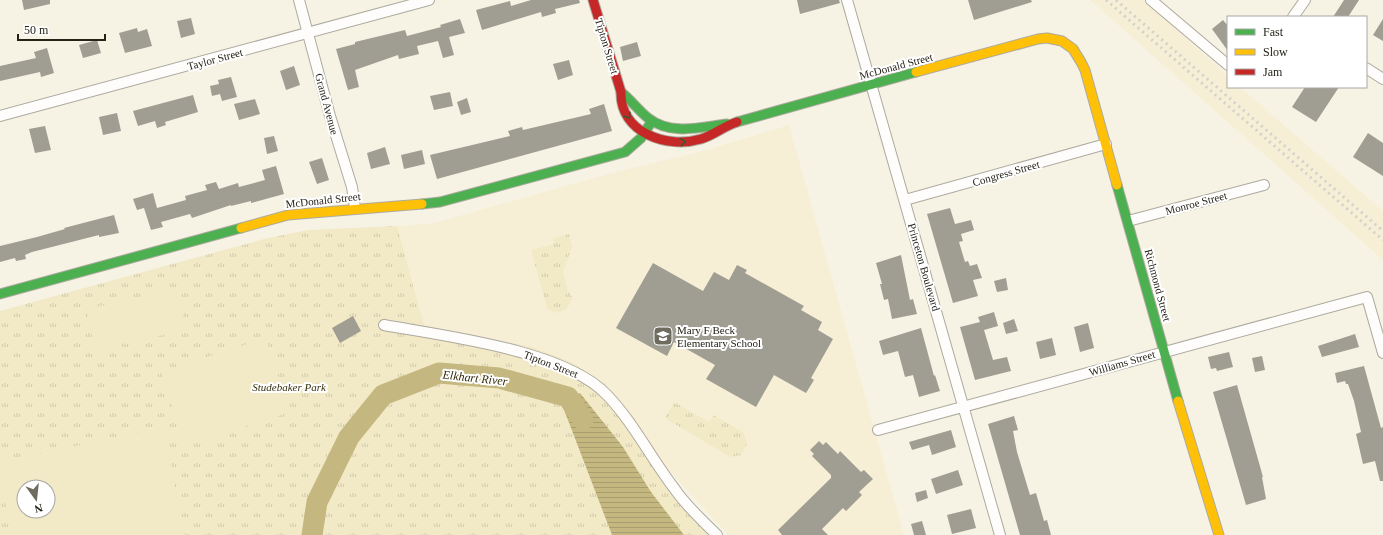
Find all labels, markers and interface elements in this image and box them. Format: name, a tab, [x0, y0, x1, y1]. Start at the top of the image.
scale bar	[18, 16, 105, 42]
legend	[1227, 16, 1367, 88]
street label: Tipton Street	[593, 17, 621, 75]
text: 50 m	[24, 23, 49, 37]
text: Fast	[1263, 25, 1284, 39]
text: Slow	[1263, 45, 1288, 59]
street label: Taylor Street	[186, 46, 244, 72]
street label: McDonald Street	[858, 50, 934, 82]
text: Jam	[1263, 65, 1283, 79]
street label: Grand Avenue	[313, 72, 341, 136]
one-way arrow	[623, 111, 630, 118]
one-way arrow	[680, 138, 686, 147]
street label: Congress Street	[971, 158, 1041, 188]
street label: Monroe Street	[1164, 189, 1228, 217]
street label: McDonald Street	[285, 190, 361, 210]
street label: Princeton Boulevard	[906, 222, 942, 313]
street label: Richmond Street	[1143, 248, 1173, 322]
place label: Mary F Beck Elementary School	[677, 324, 761, 349]
school or university icon: Mary F Beck Elementary School	[652, 325, 674, 347]
street label: Tipton Street	[522, 348, 580, 380]
street label: Williams Street	[1088, 348, 1156, 378]
water label: Elkhart River	[441, 368, 508, 388]
park label: Studebaker Park	[252, 381, 327, 393]
north arrow	[16, 479, 56, 519]
text: N	[33, 502, 44, 515]

